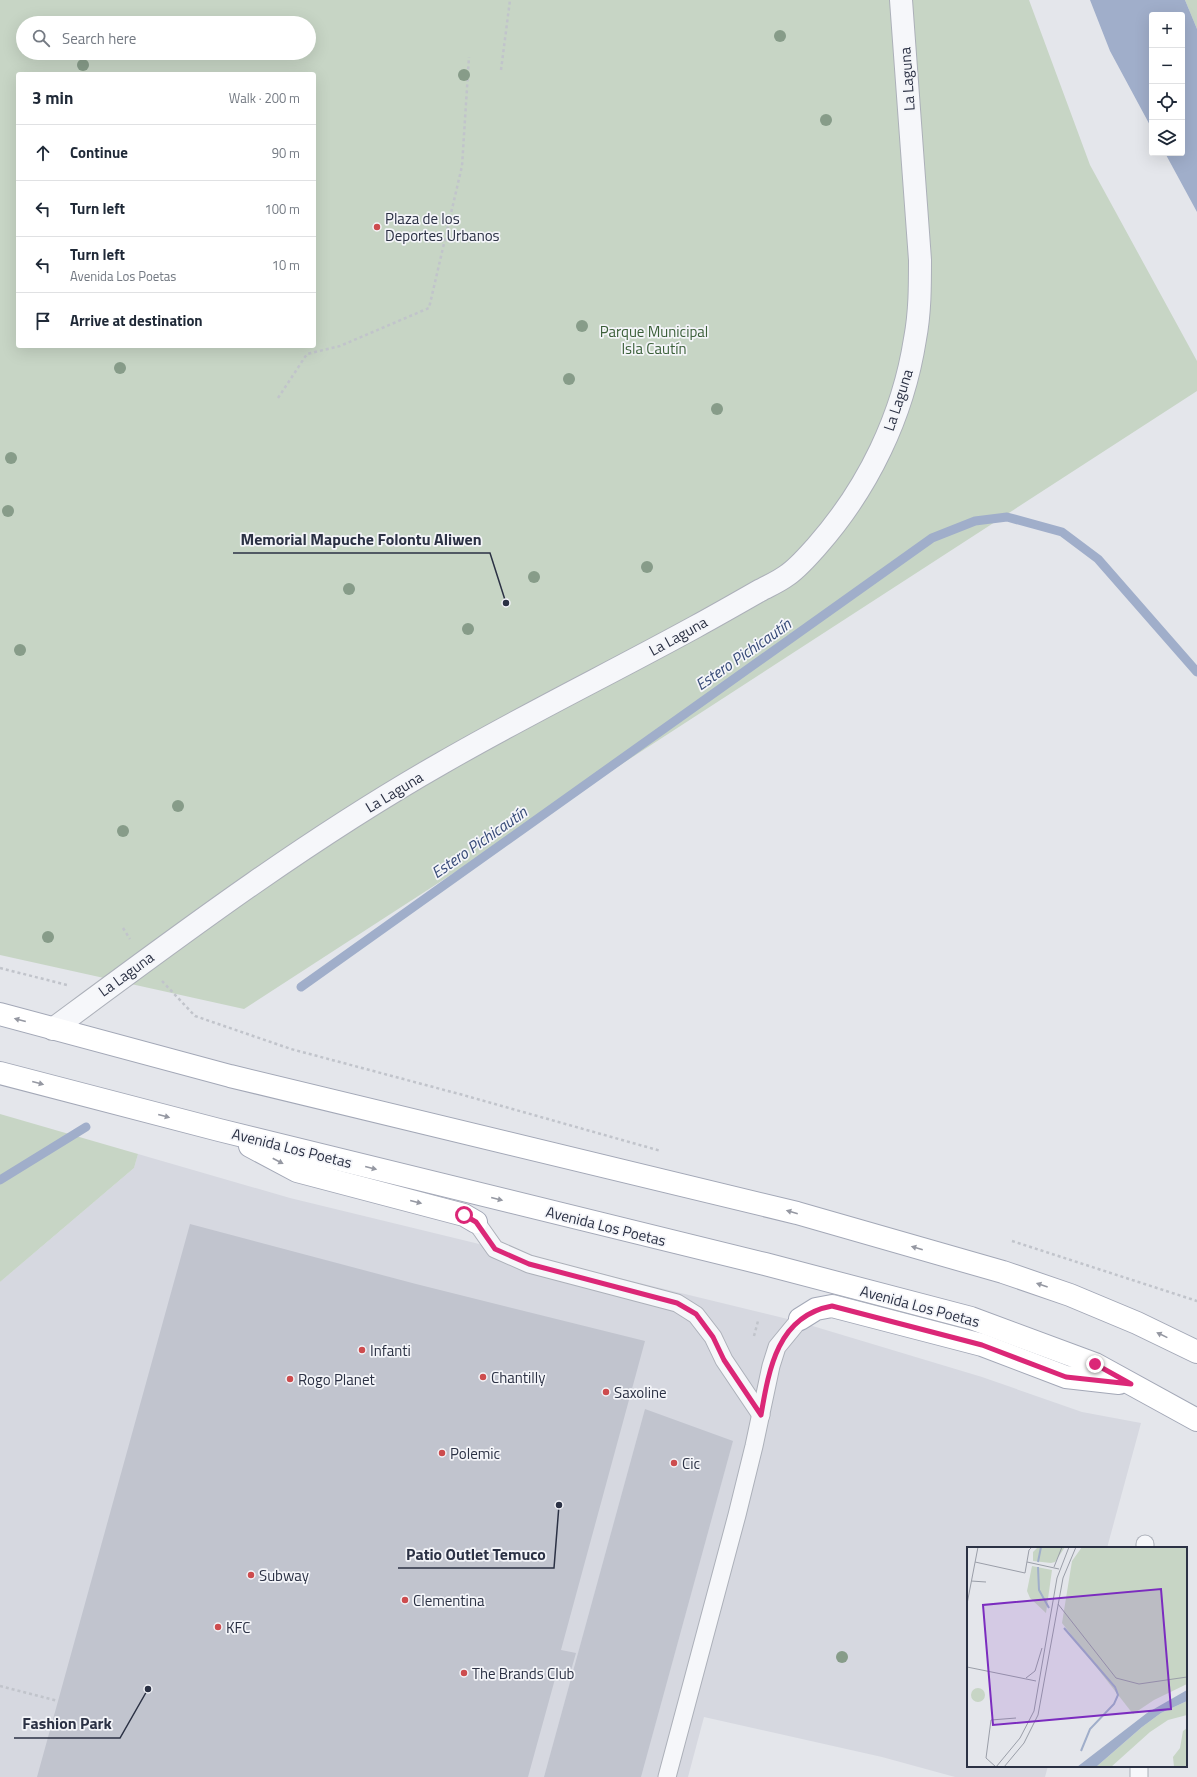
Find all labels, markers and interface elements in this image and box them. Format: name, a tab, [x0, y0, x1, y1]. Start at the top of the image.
map controls	[1149, 12, 1185, 156]
button: +	[1149, 12, 1185, 48]
search box	[16, 16, 316, 60]
icon: search	[30, 27, 52, 49]
text: Search here	[62, 27, 136, 50]
street label: La Laguna	[893, 46, 921, 112]
button: −	[1149, 48, 1185, 84]
button: locate	[1149, 84, 1185, 120]
text: 3 min	[32, 85, 73, 111]
text: Walk · 200 m	[229, 88, 300, 108]
button: layers	[1149, 120, 1185, 156]
text: Continue	[70, 141, 128, 164]
icon: ahead	[32, 142, 54, 164]
text: 90 m	[272, 143, 300, 163]
text: Turn left	[70, 197, 125, 220]
icon: left	[32, 198, 54, 220]
text: 100 m	[264, 199, 300, 219]
place label: Plaza de los Deportes Urbanos	[385, 207, 500, 247]
marker: Plaza de los Deportes Urbanos	[372, 222, 382, 232]
text: Turn left	[70, 243, 125, 266]
icon: left	[32, 254, 54, 276]
text: 10 m	[272, 255, 300, 275]
text: Avenida Los Poetas	[70, 266, 176, 286]
text: Arrive at destination	[70, 309, 203, 332]
icon: arrive	[32, 310, 54, 332]
park label: Parque Municipal Isla Cautín	[600, 320, 708, 360]
street label: La Laguna	[877, 366, 919, 434]
callout: Memorial Mapuche Folontu Aliwen	[233, 525, 490, 553]
text: Memorial Mapuche Folontu Aliwen	[241, 527, 482, 551]
street label: La Laguna	[644, 610, 712, 662]
water label: Estero Pichicautín	[690, 611, 797, 696]
street label: La Laguna	[361, 765, 428, 818]
water label: Estero Pichicautín	[426, 799, 533, 884]
street label: La Laguna	[93, 946, 159, 1002]
one-way arrow	[14, 1017, 26, 1023]
one-way arrow	[32, 1080, 44, 1086]
one-way arrow	[157, 1113, 170, 1119]
street label: Avenida Los Poetas	[230, 1122, 354, 1174]
one-way arrow	[273, 1158, 284, 1164]
one-way arrow	[365, 1165, 377, 1171]
one-way arrow	[491, 1196, 504, 1202]
one-way arrow	[410, 1200, 422, 1206]
street label: Avenida Los Poetas	[544, 1200, 668, 1252]
route start	[455, 1206, 473, 1224]
one-way arrow	[786, 1209, 798, 1215]
one-way arrow	[911, 1244, 924, 1250]
street label: Avenida Los Poetas	[858, 1279, 982, 1333]
one-way arrow	[1035, 1282, 1047, 1288]
one-way arrow	[1156, 1332, 1168, 1338]
place label: Infanti	[370, 1339, 411, 1362]
marker: Infanti	[357, 1345, 367, 1355]
route end	[1086, 1355, 1104, 1373]
place label: Chantilly	[491, 1366, 545, 1389]
place label: Rogo Planet	[298, 1368, 375, 1391]
marker: Chantilly	[478, 1372, 488, 1382]
marker: Rogo Planet	[285, 1374, 295, 1384]
place label: Saxoline	[614, 1381, 667, 1404]
marker: Saxoline	[601, 1387, 611, 1397]
place label: Polemic	[450, 1442, 500, 1465]
marker: Polemic	[437, 1448, 447, 1458]
place label: Cic	[682, 1452, 700, 1475]
marker: Cic	[669, 1458, 679, 1468]
callout: Patio Outlet Temuco	[398, 1540, 554, 1568]
text: Patio Outlet Temuco	[406, 1542, 546, 1566]
inset map	[967, 1547, 1187, 1767]
place label: Subway	[259, 1564, 309, 1587]
marker: Subway	[246, 1570, 256, 1580]
place label: Clementina	[413, 1589, 485, 1612]
marker: Clementina	[400, 1595, 410, 1605]
place label: KFC	[226, 1616, 250, 1639]
marker: KFC	[213, 1622, 223, 1632]
place label: The Brands Club	[472, 1662, 575, 1685]
marker: The Brands Club	[459, 1668, 469, 1678]
callout: Fashion Park	[14, 1710, 120, 1738]
text: Fashion Park	[22, 1711, 113, 1735]

